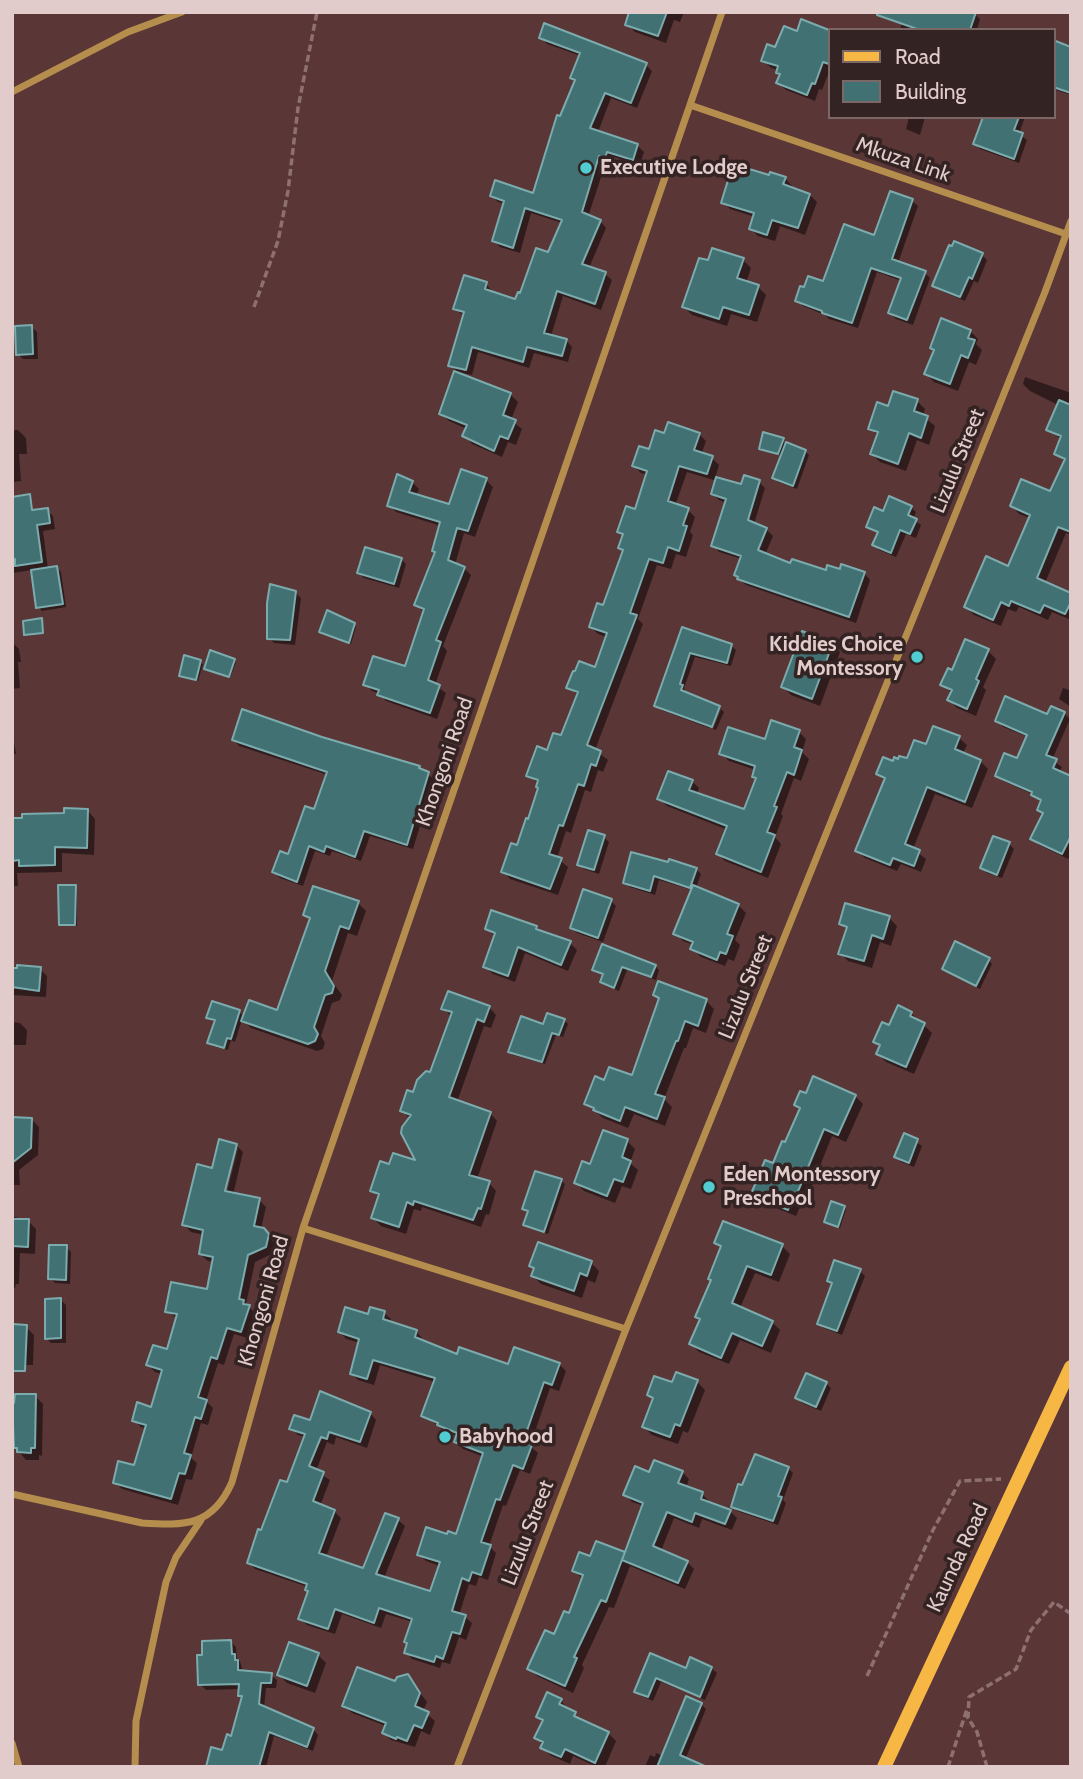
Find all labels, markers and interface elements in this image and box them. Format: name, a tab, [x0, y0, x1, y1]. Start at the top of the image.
legend	[828, 28, 1055, 119]
text: Road	[895, 44, 941, 69]
text: Building	[895, 79, 966, 104]
street label: Mkuza Link	[853, 132, 953, 188]
place label: Executive Lodge	[600, 155, 747, 181]
marker: Executive Lodge	[578, 160, 594, 176]
street label: Lizulu Street	[926, 405, 990, 517]
place label: Kiddies Choice Montessory	[769, 632, 903, 682]
marker: Kiddies Choice Montessory	[909, 649, 925, 665]
street label: Khongoni Road	[411, 694, 479, 830]
street label: Lizulu Street	[714, 931, 778, 1043]
place label: Eden Montessory Preschool	[723, 1162, 880, 1212]
marker: Eden Montessory Preschool	[701, 1179, 717, 1195]
street label: Khongoni Road	[233, 1233, 295, 1369]
place label: Babyhood	[459, 1424, 553, 1450]
marker: Babyhood	[437, 1429, 453, 1445]
street label: Lizulu Street	[496, 1477, 560, 1589]
street label: Kaunda Road	[922, 1500, 994, 1616]

